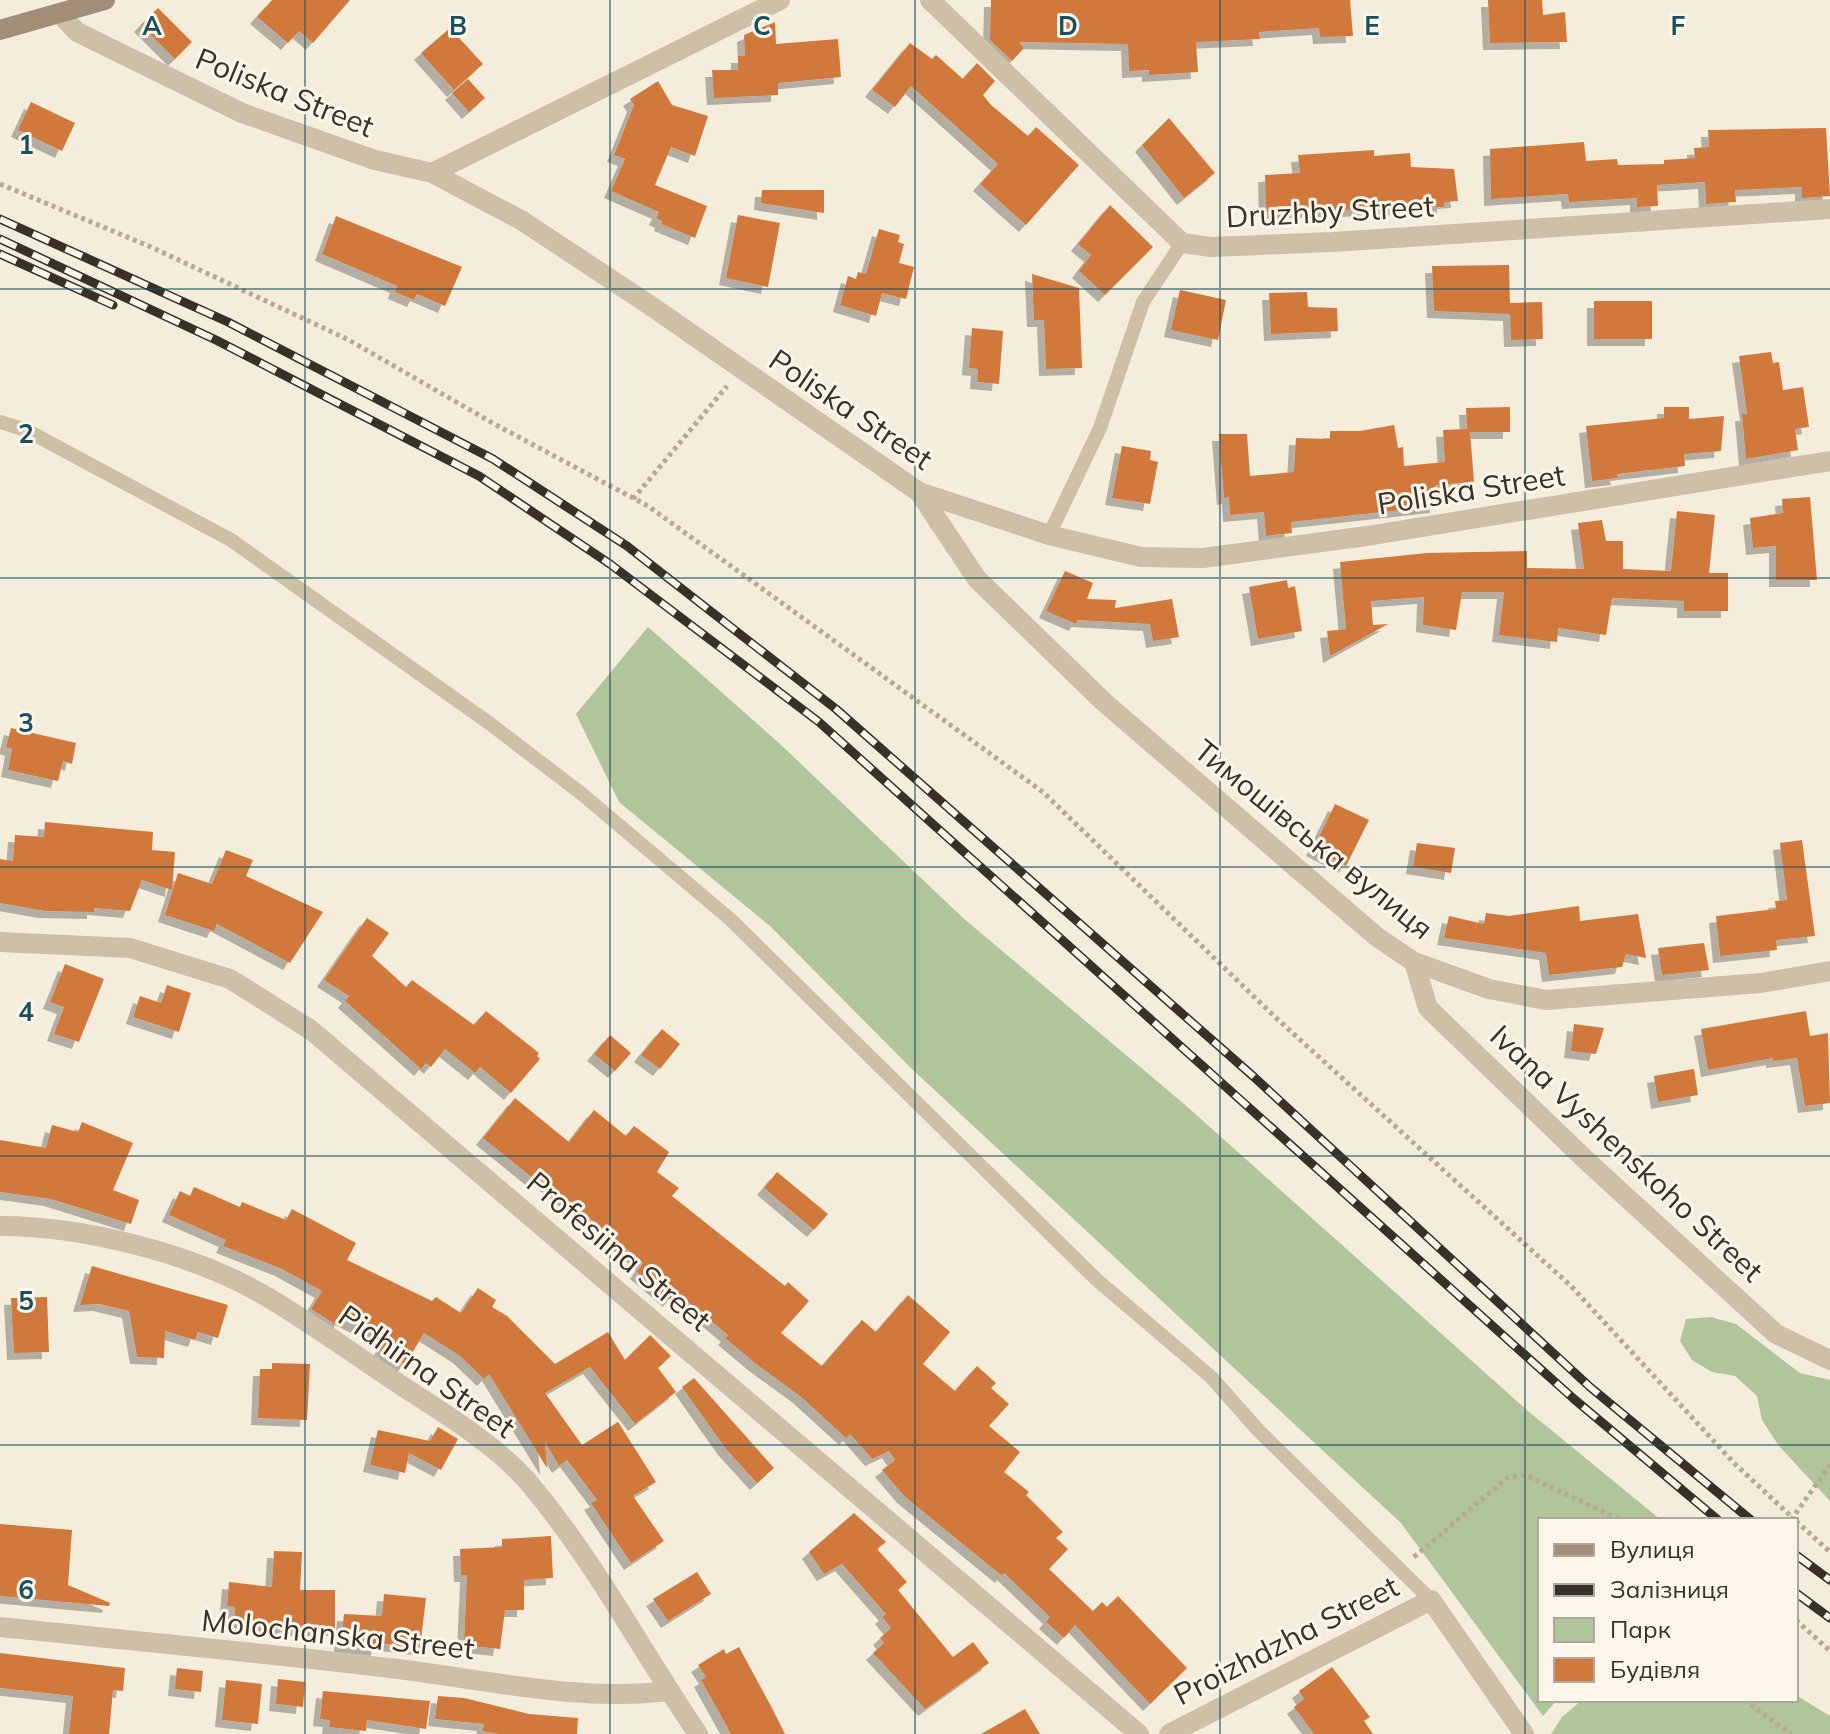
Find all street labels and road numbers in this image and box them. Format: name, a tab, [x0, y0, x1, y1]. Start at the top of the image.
street label: Poliska Street	[190, 39, 380, 145]
street label: Druzhby Street	[1225, 187, 1435, 235]
street label: Poliska Street	[762, 340, 940, 478]
street label: Poliska Street	[1375, 455, 1567, 523]
street label: Тимошівська вулиця	[1187, 731, 1441, 947]
street label: Ivana Vyshenskoho Street	[1483, 1017, 1771, 1289]
street label: Profesiina Street	[519, 1163, 719, 1339]
street label: Pidhirna Street	[331, 1296, 523, 1446]
street label: Proizhdzha Street	[1167, 1567, 1405, 1713]
street label: Molochanska Street	[200, 1601, 476, 1667]

